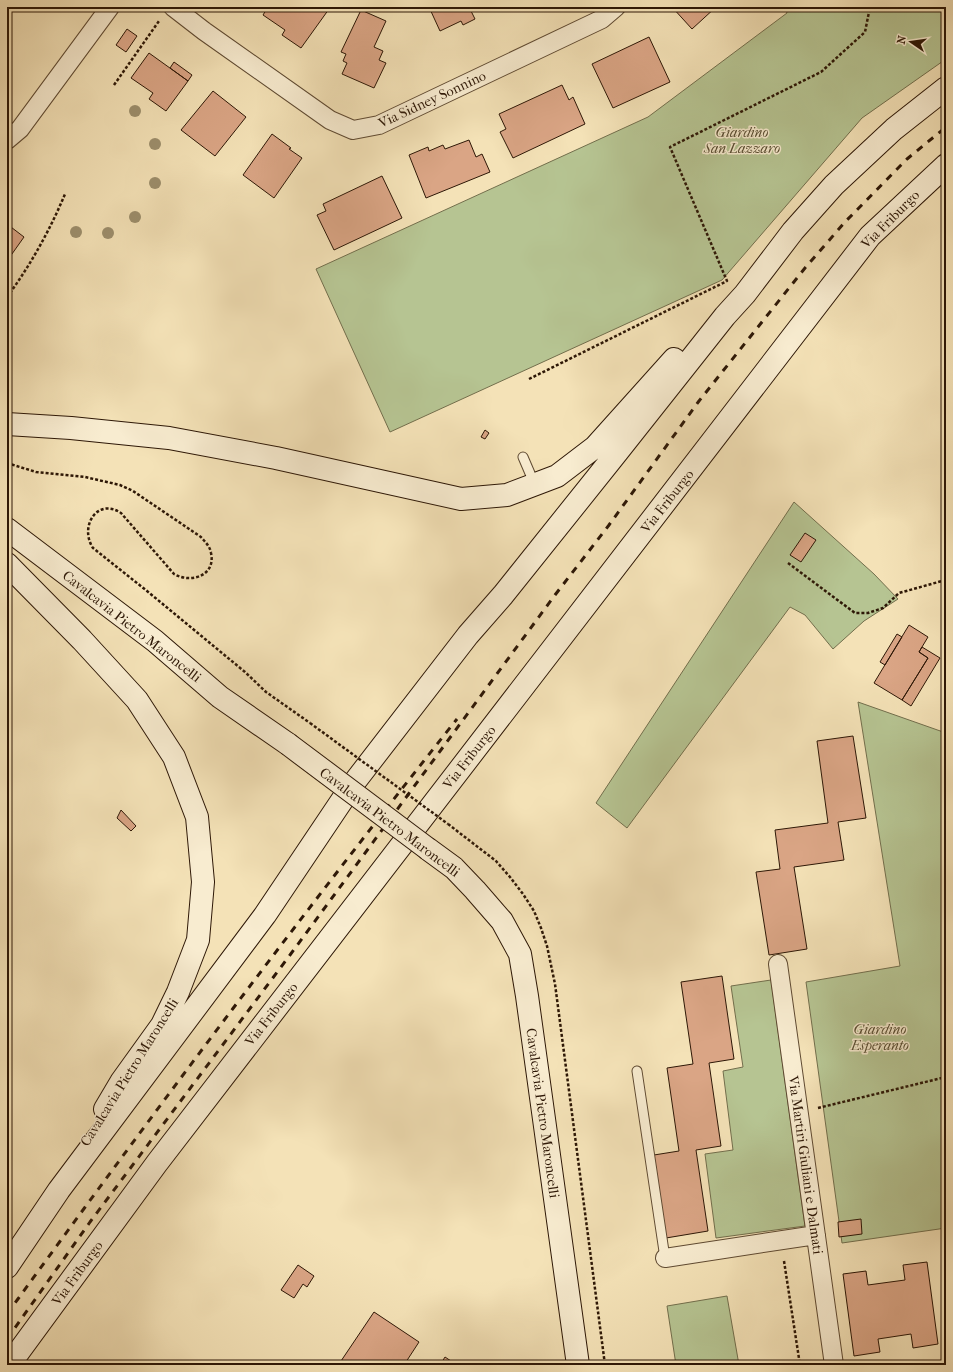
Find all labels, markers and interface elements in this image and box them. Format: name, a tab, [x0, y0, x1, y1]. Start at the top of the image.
north arrow	[891, 22, 931, 62]
text: N	[894, 34, 909, 45]
street label: Via Sidney Sonnino	[375, 67, 489, 132]
park label: Giardino San Lazzaro	[703, 124, 780, 157]
street label: Via Friburgo	[857, 187, 923, 253]
street label: Via Friburgo	[637, 466, 697, 537]
street label: Cavalcavia Pietro Maroncelli	[59, 567, 204, 686]
street label: Via Friburgo	[439, 722, 499, 793]
street label: Cavalcavia Pietro Maroncelli	[316, 764, 463, 881]
street label: Via Friburgo	[241, 979, 301, 1050]
street label: Cavalcavia Pietro Maroncelli	[77, 995, 182, 1149]
park label: Giardino Esperanto	[850, 1021, 909, 1054]
street label: Cavalcavia Pietro Maroncelli	[522, 1027, 563, 1199]
street label: Via Martiri Giuliani e Dalmati	[784, 1074, 826, 1255]
street label: Via Friburgo	[48, 1238, 107, 1310]

